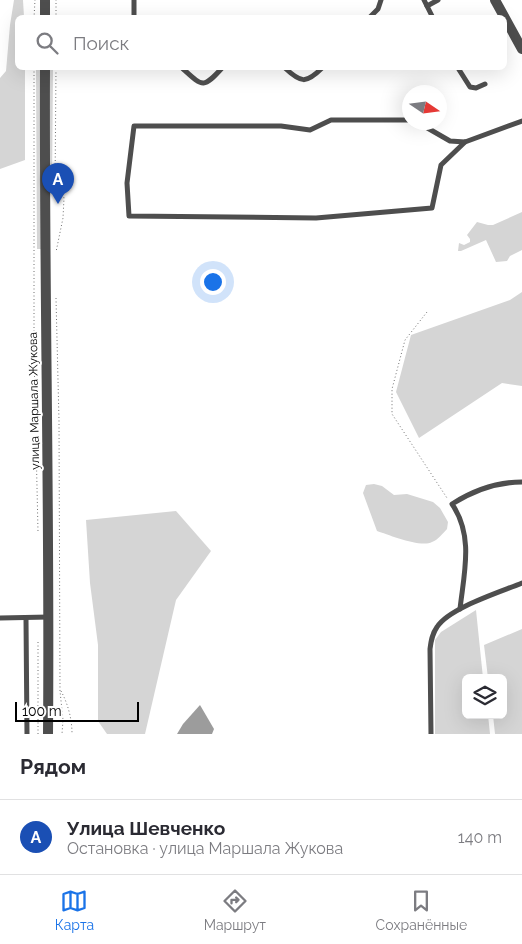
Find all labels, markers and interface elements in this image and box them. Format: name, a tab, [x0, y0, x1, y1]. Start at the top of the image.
search box	[15, 15, 507, 70]
icon: search	[33, 29, 61, 57]
text: Поиск	[73, 32, 129, 54]
north arrow	[402, 85, 447, 130]
pin: A	[42, 163, 74, 204]
your location	[200, 269, 226, 295]
street label: улица Маршала Жукова	[26, 332, 42, 470]
map controls	[462, 674, 507, 719]
button: layers	[462, 674, 507, 719]
scale bar	[15, 699, 139, 722]
text: 100 m	[22, 703, 62, 719]
text: Рядом	[20, 754, 86, 779]
text: Улица Шевченко	[67, 817, 225, 839]
text: A	[31, 828, 41, 847]
text: 140 m	[458, 828, 502, 847]
text: Остановка · улица Маршала Жукова	[67, 839, 343, 858]
tab: Карта	[55, 887, 94, 933]
tab: Маршрут	[204, 887, 266, 933]
tab: Сохранённые	[376, 887, 467, 933]

